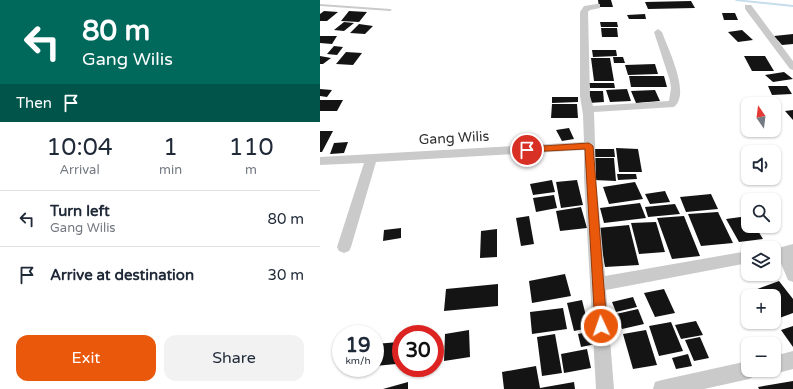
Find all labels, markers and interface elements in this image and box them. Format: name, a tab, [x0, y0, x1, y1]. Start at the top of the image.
text: 80 m	[82, 14, 150, 48]
icon: left	[16, 16, 68, 68]
text: Gang Wilis	[82, 48, 173, 70]
icon: arrive	[60, 92, 82, 114]
text: Then	[16, 94, 52, 112]
north arrow	[741, 97, 781, 137]
map controls	[741, 97, 781, 377]
street label: Gang Wilis	[418, 128, 490, 148]
text: 10:04	[46, 133, 113, 162]
text: 1	[163, 133, 178, 162]
text: 110	[228, 133, 274, 162]
pin	[510, 133, 544, 167]
icon: arrive	[516, 139, 538, 161]
button: sound	[741, 145, 781, 185]
text: Arrival	[59, 162, 100, 178]
text: min	[159, 162, 182, 178]
text: m	[245, 162, 257, 178]
button: search	[741, 193, 781, 233]
text: Turn left	[50, 202, 110, 220]
icon: left	[16, 208, 38, 230]
text: 80 m	[267, 210, 304, 228]
text: Gang Wilis	[50, 220, 116, 236]
button: layers	[741, 241, 781, 281]
icon: arrive	[16, 264, 38, 286]
text: Arrive at destination	[50, 266, 194, 284]
text: 30 m	[267, 266, 304, 284]
button: +	[741, 289, 781, 329]
position arrow	[580, 305, 622, 347]
speed limit sign: 30	[392, 325, 444, 377]
text: 19	[345, 334, 371, 358]
button: Exit	[16, 335, 156, 381]
button: Share	[164, 335, 304, 381]
button: −	[741, 337, 781, 377]
text: km/h	[345, 355, 371, 367]

